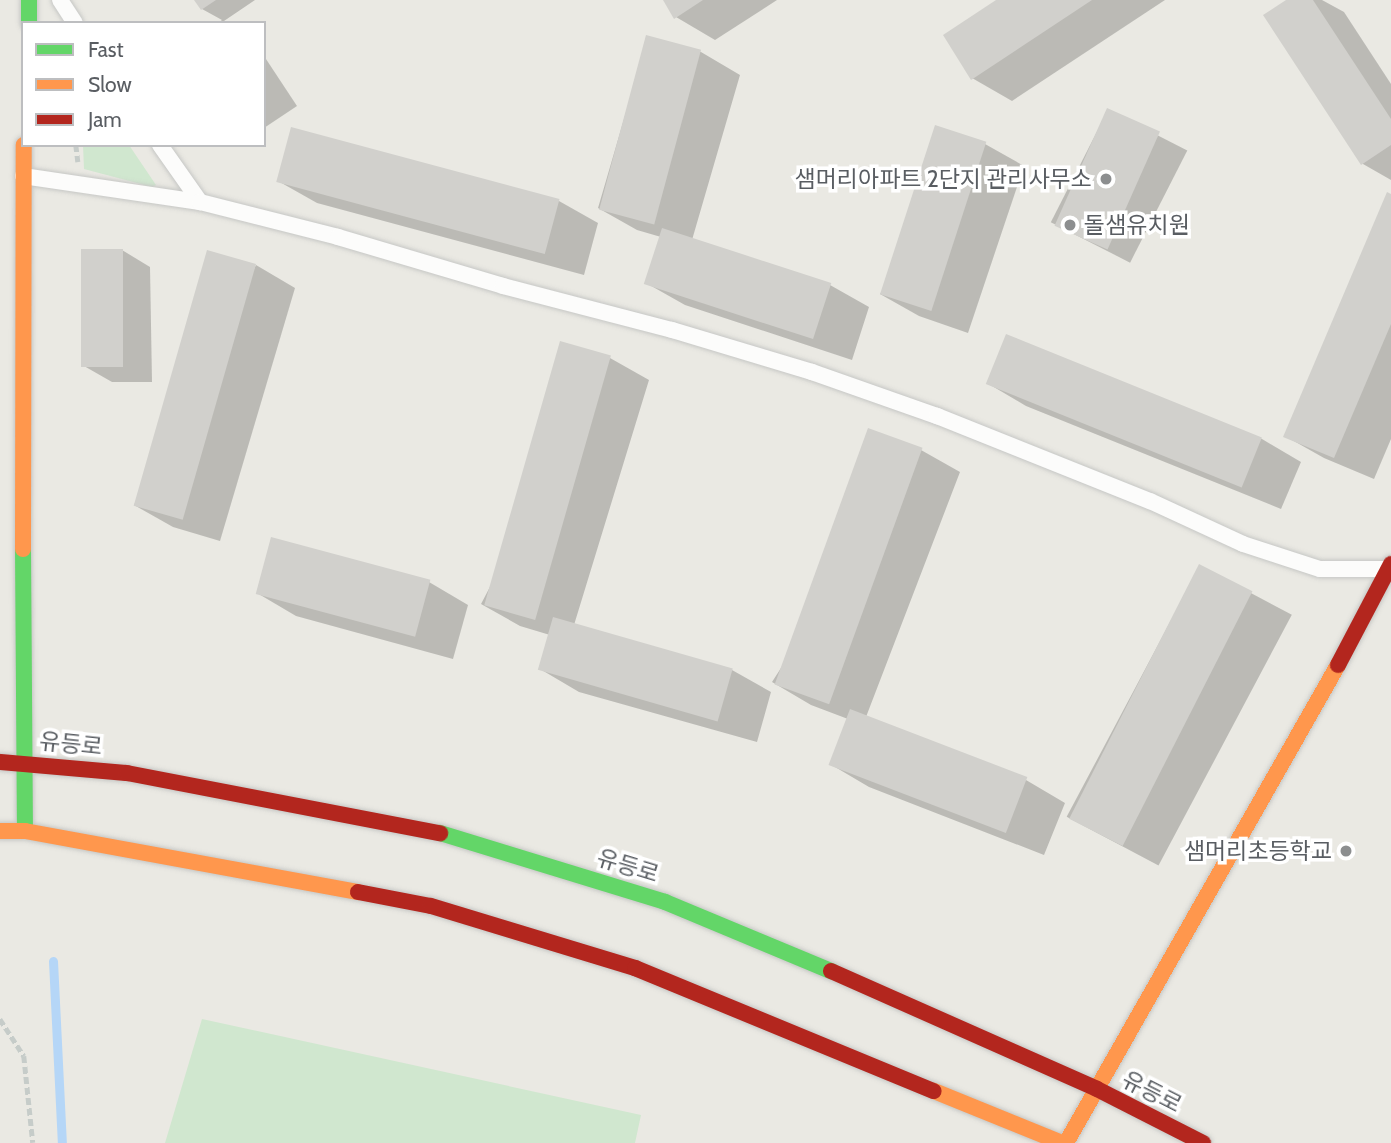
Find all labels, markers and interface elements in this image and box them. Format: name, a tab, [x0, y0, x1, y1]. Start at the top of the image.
legend	[21, 21, 266, 147]
text: Fast	[88, 37, 124, 62]
text: Slow	[88, 72, 132, 97]
text: Jam	[88, 107, 122, 132]
place label: 샘머리아파트 2단지 관리사무소	[795, 165, 1092, 193]
marker: 샘머리아파트 2단지 관리사무소	[1098, 171, 1114, 187]
place label: 돌샘유치원	[1084, 211, 1190, 239]
marker: 돌샘유치원	[1062, 217, 1078, 233]
street label: 유등로	[38, 727, 104, 761]
place label: 샘머리초등학교	[1184, 837, 1332, 865]
marker: 샘머리초등학교	[1338, 843, 1354, 859]
street label: 유등로	[594, 844, 662, 888]
street label: 유등로	[1117, 1065, 1187, 1119]

